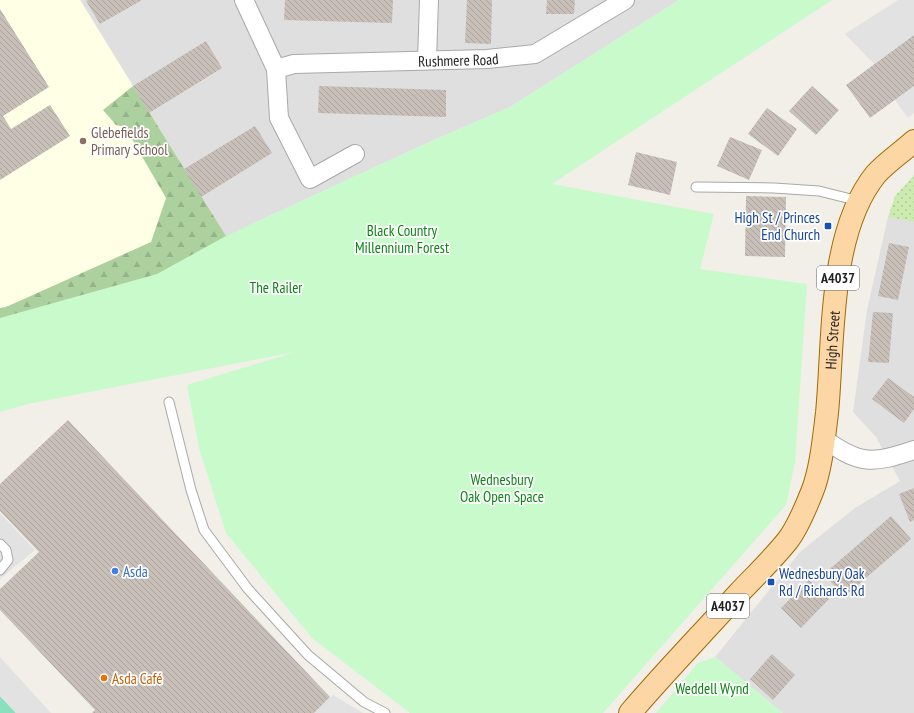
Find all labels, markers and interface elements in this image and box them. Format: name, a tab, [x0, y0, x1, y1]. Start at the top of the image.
street label: Rushmere Road	[418, 48, 499, 70]
place label: Glebefields Primary School	[91, 123, 168, 159]
marker: Glebefields Primary School	[78, 136, 88, 146]
place label: High St / Princes End Church	[734, 208, 820, 244]
park label: Black Country Millennium Forest	[355, 221, 449, 257]
marker: High St / Princes End Church	[823, 221, 833, 231]
road number: A4037	[817, 266, 859, 290]
park label: The Railer	[250, 278, 303, 297]
street label: High Street	[821, 310, 843, 370]
park label: Wednesbury Oak Open Space	[460, 470, 544, 506]
place label: Asda	[123, 562, 148, 581]
place label: Wednesbury Oak Rd / Richards Rd	[779, 564, 865, 600]
marker: Asda	[110, 566, 120, 576]
marker: Wednesbury Oak Rd / Richards Rd	[766, 577, 776, 587]
road number: A4037	[707, 594, 749, 618]
place label: Asda Café	[112, 669, 162, 688]
marker: Asda Café	[99, 673, 109, 683]
park label: Weddell Wynd	[675, 679, 749, 698]

